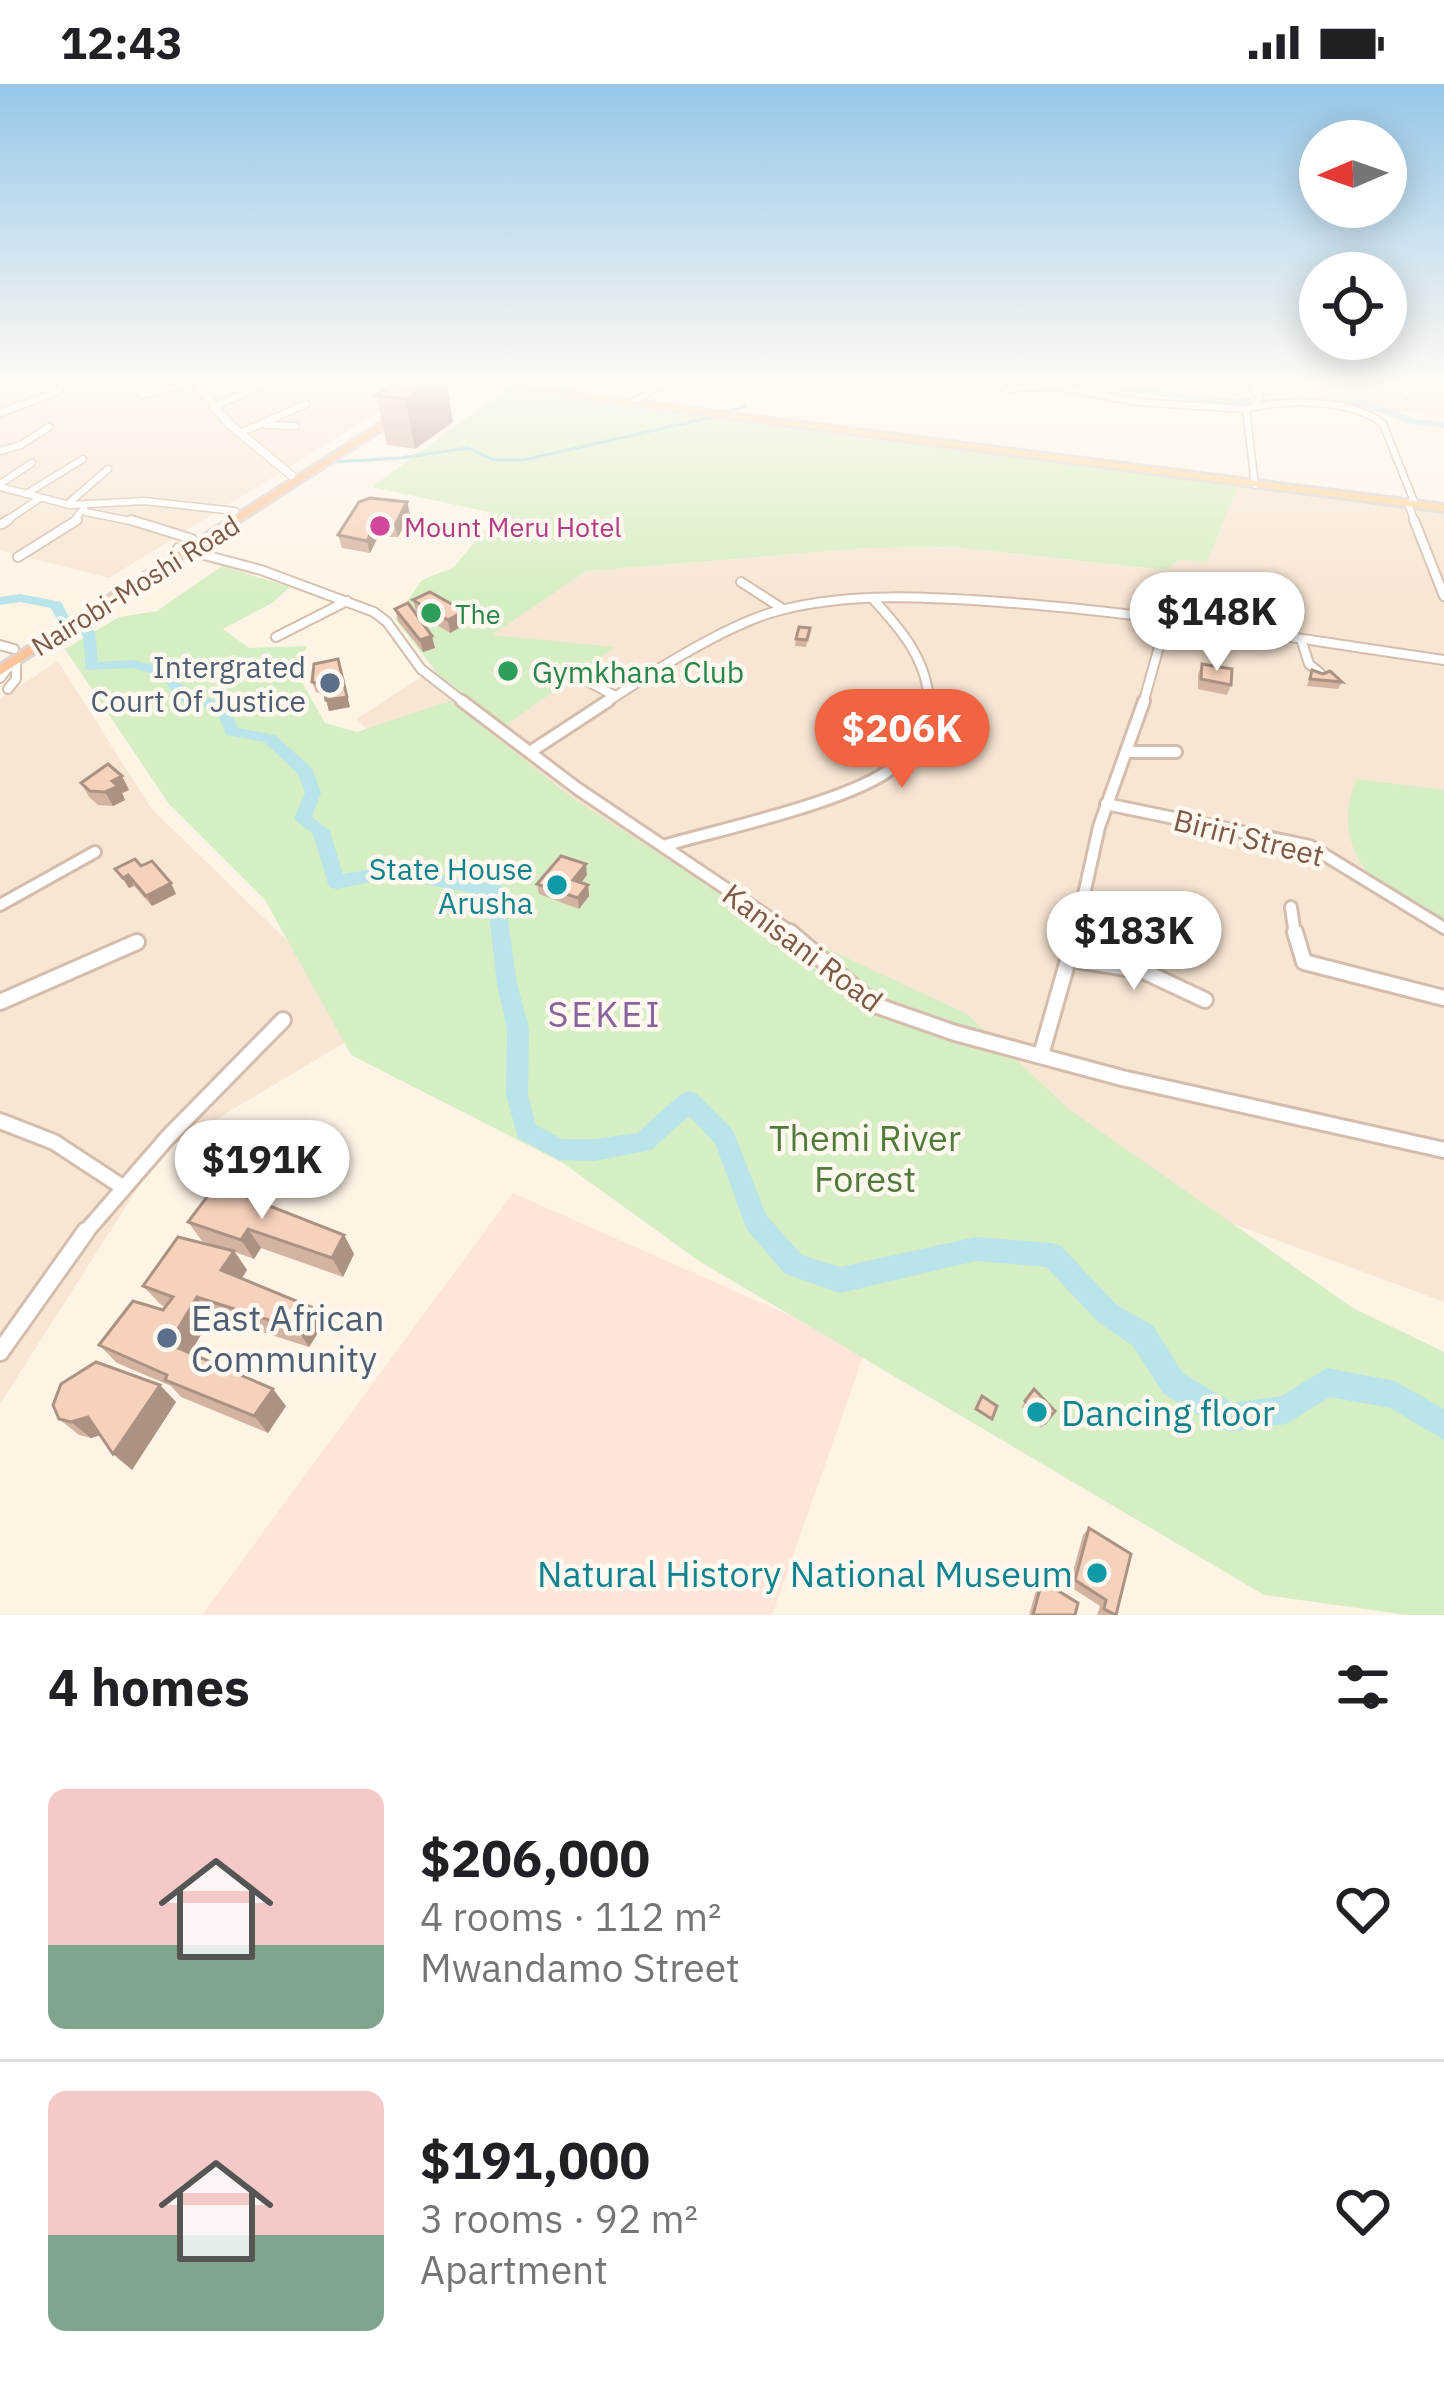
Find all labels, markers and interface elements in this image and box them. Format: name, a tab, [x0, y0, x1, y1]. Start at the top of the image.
text: 12:43	[60, 13, 183, 71]
north arrow	[1299, 120, 1407, 228]
map controls	[1299, 120, 1407, 360]
button: locate	[1299, 252, 1407, 360]
street label: Nairobi-Moshi Road	[24, 507, 246, 663]
place label: Mount Meru Hotel	[404, 509, 622, 544]
marker: Mount Meru Hotel	[367, 513, 393, 539]
pin: $148K	[1133, 572, 1301, 674]
text: $148K	[1157, 585, 1277, 636]
place label: The	[455, 596, 501, 631]
marker: The	[418, 600, 444, 626]
place label: Intergrated Court Of Justice	[91, 647, 306, 720]
place label: Gymkhana Club	[532, 652, 744, 691]
marker: Gymkhana Club	[495, 658, 521, 684]
marker: Intergrated Court Of Justice	[317, 670, 343, 696]
pin: $206K	[818, 689, 986, 791]
text: $206K	[842, 702, 962, 753]
street label: Biriri Street	[1170, 800, 1328, 874]
place label: State House Arusha	[369, 849, 533, 922]
marker: State House Arusha	[544, 872, 570, 898]
street label: Kanisani Road	[715, 874, 891, 1020]
pin: $183K	[1050, 891, 1218, 993]
text: $183K	[1074, 904, 1194, 955]
district label: SEKEI	[547, 990, 663, 1037]
park label: Themi River Forest	[769, 1114, 961, 1202]
pin: $191K	[178, 1120, 346, 1222]
text: $191K	[202, 1133, 322, 1184]
place label: East African Community	[191, 1294, 384, 1382]
marker: East African Community	[154, 1325, 180, 1351]
place label: Dancing floor	[1061, 1389, 1275, 1436]
marker: Dancing floor	[1024, 1399, 1050, 1425]
place label: Natural History National Museum	[537, 1550, 1073, 1597]
marker: Natural History National Museum	[1084, 1560, 1110, 1586]
text: 4 homes	[48, 1654, 250, 1720]
icon: filters	[1330, 1654, 1396, 1720]
text: $206,000	[420, 1825, 650, 1891]
icon: home	[144, 1837, 288, 1981]
icon: heart	[1330, 1876, 1396, 1942]
text: 4 rooms · 112 m²	[420, 1891, 722, 1942]
text: Mwandamo Street	[420, 1942, 740, 1993]
text: $191,000	[420, 2127, 650, 2193]
icon: home	[144, 2139, 288, 2283]
icon: heart	[1330, 2178, 1396, 2244]
text: 3 rooms · 92 m²	[420, 2193, 698, 2244]
text: Apartment	[420, 2244, 608, 2295]

